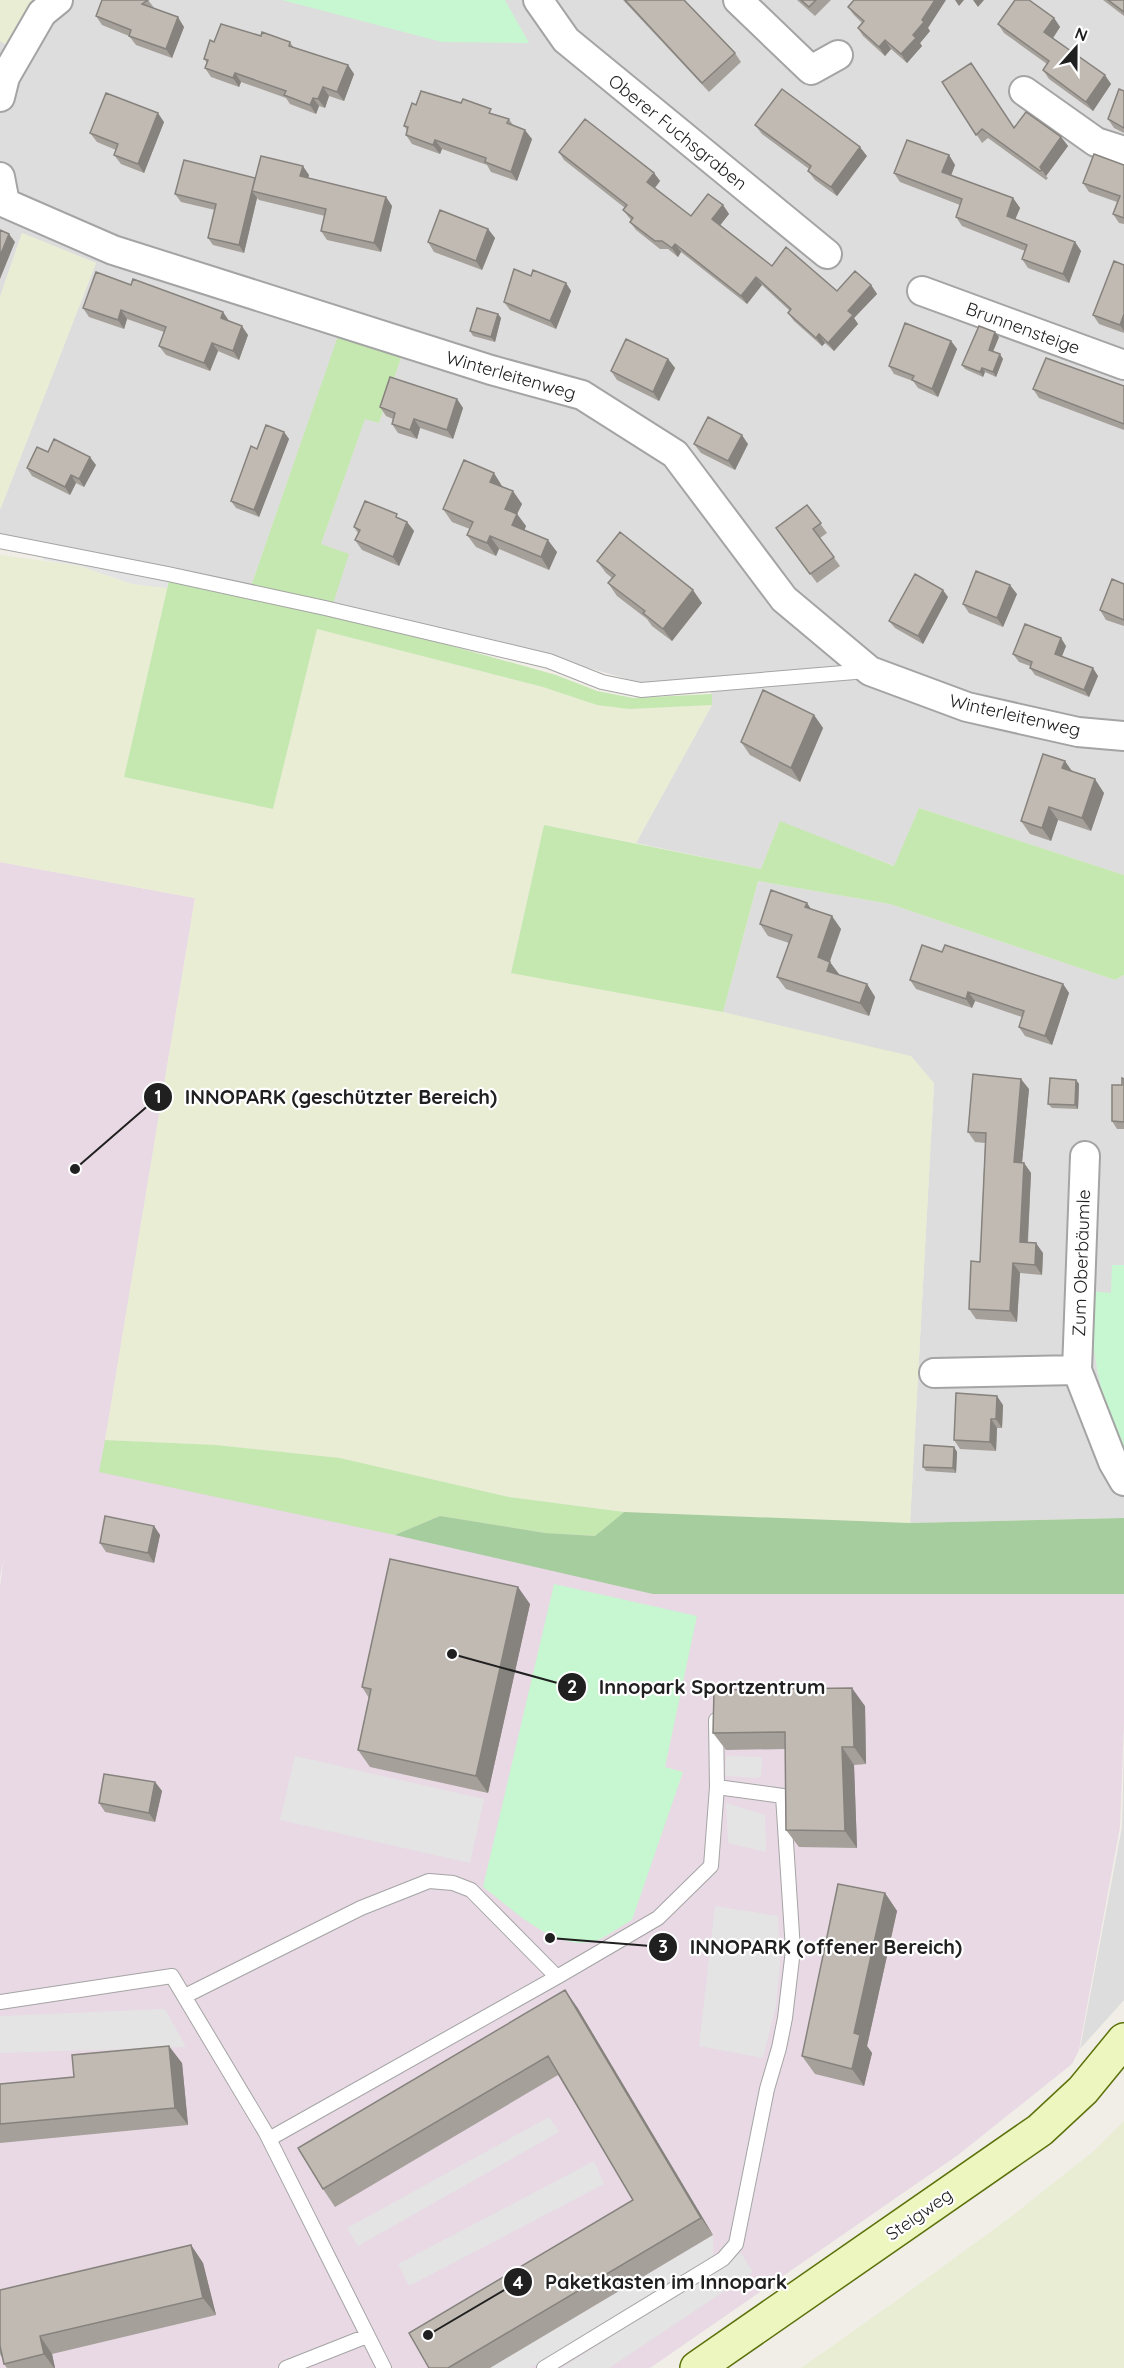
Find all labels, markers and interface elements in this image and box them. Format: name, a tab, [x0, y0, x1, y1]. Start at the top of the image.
north arrow	[1046, 18, 1106, 78]
text: N	[1072, 23, 1090, 45]
street label: Oberer Fuchsgraben	[604, 69, 752, 195]
street label: Brunnensteige	[963, 297, 1083, 359]
street label: Winterleitenweg	[443, 345, 579, 405]
street label: Winterleitenweg	[947, 689, 1083, 741]
callout: INNOPARK (geschützter Bereich)	[143, 1078, 510, 1116]
text: INNOPARK (geschützter Bereich)	[185, 1084, 497, 1109]
text: 1	[154, 1085, 162, 1108]
street label: Zum Oberbäumle	[1067, 1189, 1095, 1337]
callout: Innopark Sportzentrum	[557, 1668, 838, 1706]
text: Innopark Sportzentrum	[599, 1674, 825, 1699]
text: 2	[567, 1675, 577, 1698]
callout: INNOPARK (offener Bereich)	[648, 1928, 974, 1966]
text: INNOPARK (offener Bereich)	[690, 1934, 962, 1959]
text: 3	[658, 1935, 668, 1958]
street label: Steigweg	[881, 2183, 957, 2245]
callout: Paketkasten im Innopark	[503, 2263, 799, 2301]
text: Paketkasten im Innopark	[545, 2269, 787, 2294]
text: 4	[513, 2271, 524, 2294]

